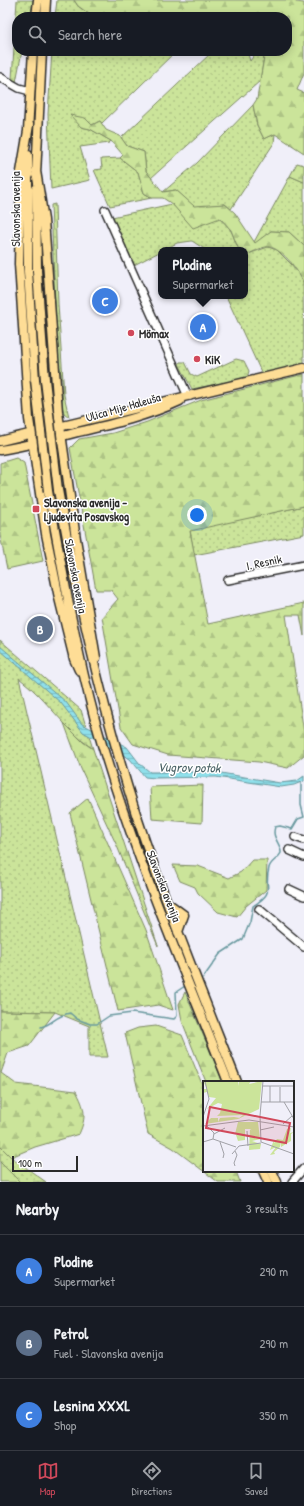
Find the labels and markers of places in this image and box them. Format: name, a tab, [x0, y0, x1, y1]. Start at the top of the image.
pin: C	[92, 286, 118, 316]
pin: A	[190, 312, 216, 342]
place label: Mömax	[139, 325, 170, 342]
marker: Mömax	[126, 328, 136, 338]
place label: KiK	[205, 351, 221, 368]
marker: KiK	[192, 354, 202, 364]
place label: Slavonska avenija - Ljudevita Posavskog	[44, 494, 130, 526]
marker: Slavonska avenija - Ljudevita Posavskog	[31, 504, 41, 514]
pin: B	[27, 614, 53, 644]

